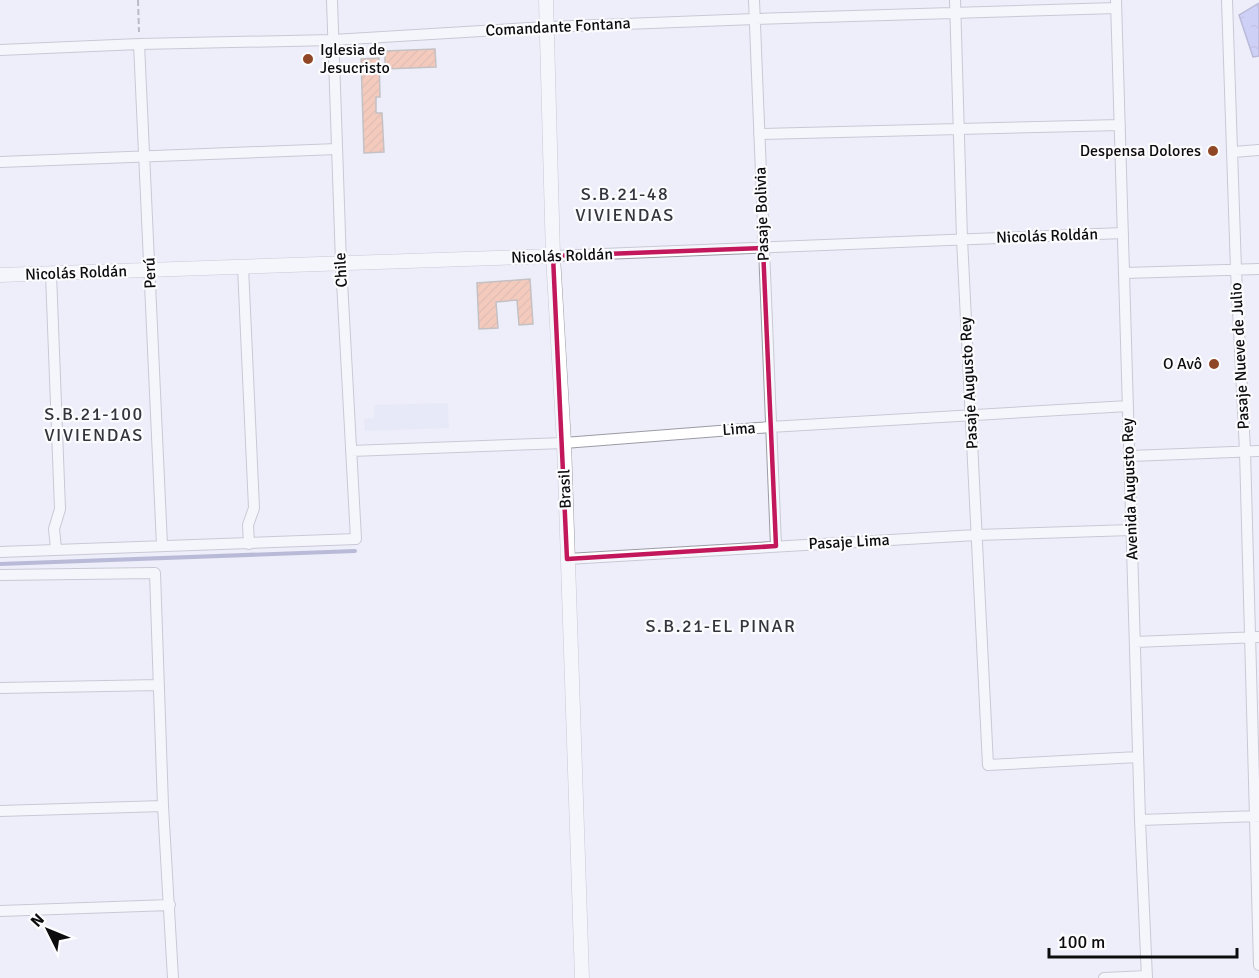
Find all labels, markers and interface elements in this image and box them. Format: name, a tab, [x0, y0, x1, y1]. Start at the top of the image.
street label: Comandante Fontana	[485, 13, 631, 41]
place label: Iglesia de Jesucristo	[320, 40, 390, 78]
marker: Iglesia de Jesucristo	[301, 52, 315, 66]
place label: Despensa Dolores	[1080, 141, 1201, 161]
marker: Despensa Dolores	[1206, 144, 1220, 158]
street label: Pasaje Bolivia	[750, 167, 774, 261]
district label: S.B.21-48 VIVIENDAS	[575, 183, 675, 226]
street label: Nicolás Roldán	[996, 224, 1098, 248]
street label: Nicolás Roldán	[511, 244, 613, 268]
street label: Chile	[330, 252, 352, 288]
street label: Perú	[139, 257, 161, 289]
street label: Nicolás Roldán	[25, 261, 127, 285]
street label: Pasaje Nueve de Julio	[1226, 282, 1254, 430]
street label: Pasaje Augusto Rey	[956, 316, 982, 450]
place label: O Avô	[1163, 354, 1202, 374]
marker: O Avô	[1207, 357, 1221, 371]
district label: S.B.21-100 VIVIENDAS	[44, 403, 144, 446]
street label: Avenida Augusto Rey	[1118, 417, 1142, 560]
street label: Lima	[722, 418, 756, 440]
street label: Brasil	[554, 469, 576, 509]
street label: Pasaje Lima	[808, 530, 890, 554]
district label: S.B.21-EL PINAR	[646, 615, 796, 637]
north arrow	[18, 900, 78, 960]
text: N	[27, 910, 49, 931]
scale bar	[1049, 921, 1236, 959]
text: 100 m	[1058, 931, 1105, 953]

